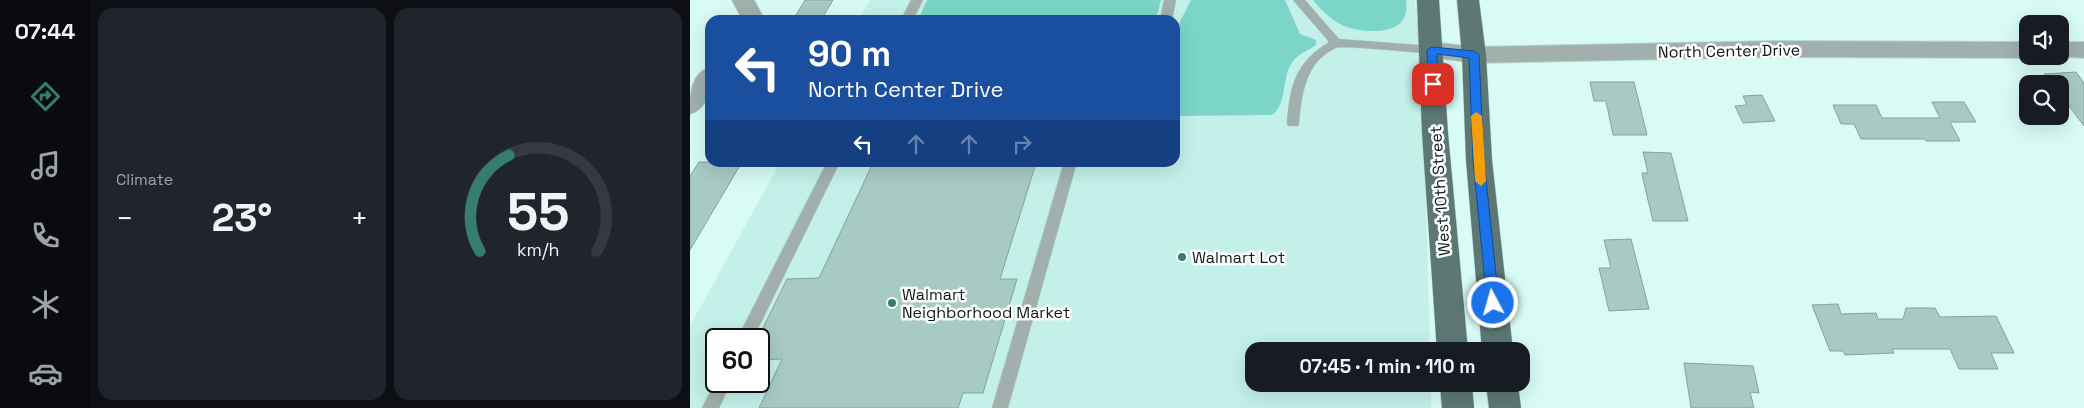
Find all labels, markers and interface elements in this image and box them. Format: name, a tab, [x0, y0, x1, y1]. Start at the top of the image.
map controls	[2019, 15, 2069, 125]
button: sound	[2019, 15, 2069, 65]
text: 07:44	[15, 17, 75, 45]
text: 90 m	[808, 32, 891, 76]
icon: left	[725, 35, 790, 100]
street label: North Center Drive	[1658, 39, 1800, 63]
pin	[1412, 63, 1454, 105]
icon: arrive	[1419, 70, 1447, 98]
text: North Center Drive	[808, 75, 1003, 103]
button: search	[2019, 75, 2069, 125]
icon: directions	[28, 79, 63, 114]
street label: West 10th Street	[1425, 125, 1455, 257]
icon: left	[849, 130, 877, 158]
icon: ahead	[902, 130, 930, 158]
icon: ahead	[955, 130, 983, 158]
icon: right	[1008, 130, 1036, 158]
icon: music	[28, 148, 63, 183]
text: Climate	[116, 169, 173, 190]
text: 55	[507, 179, 569, 245]
text: 23°	[212, 194, 272, 242]
text: −	[116, 200, 133, 236]
text: +	[351, 200, 368, 236]
icon: phone	[28, 218, 63, 253]
text: km/h	[517, 238, 559, 261]
place label: Walmart Lot	[1192, 247, 1285, 268]
marker: Walmart Lot	[1176, 251, 1188, 263]
position arrow	[1466, 276, 1518, 328]
place label: Walmart Neighborhood Market	[902, 284, 1070, 323]
icon: climate	[28, 287, 63, 322]
marker: Walmart Neighborhood Market	[886, 297, 898, 309]
speed limit sign: 60	[705, 328, 770, 393]
text: 07:45 · 1 min · 110 m	[1299, 354, 1476, 379]
icon: car	[28, 356, 63, 391]

